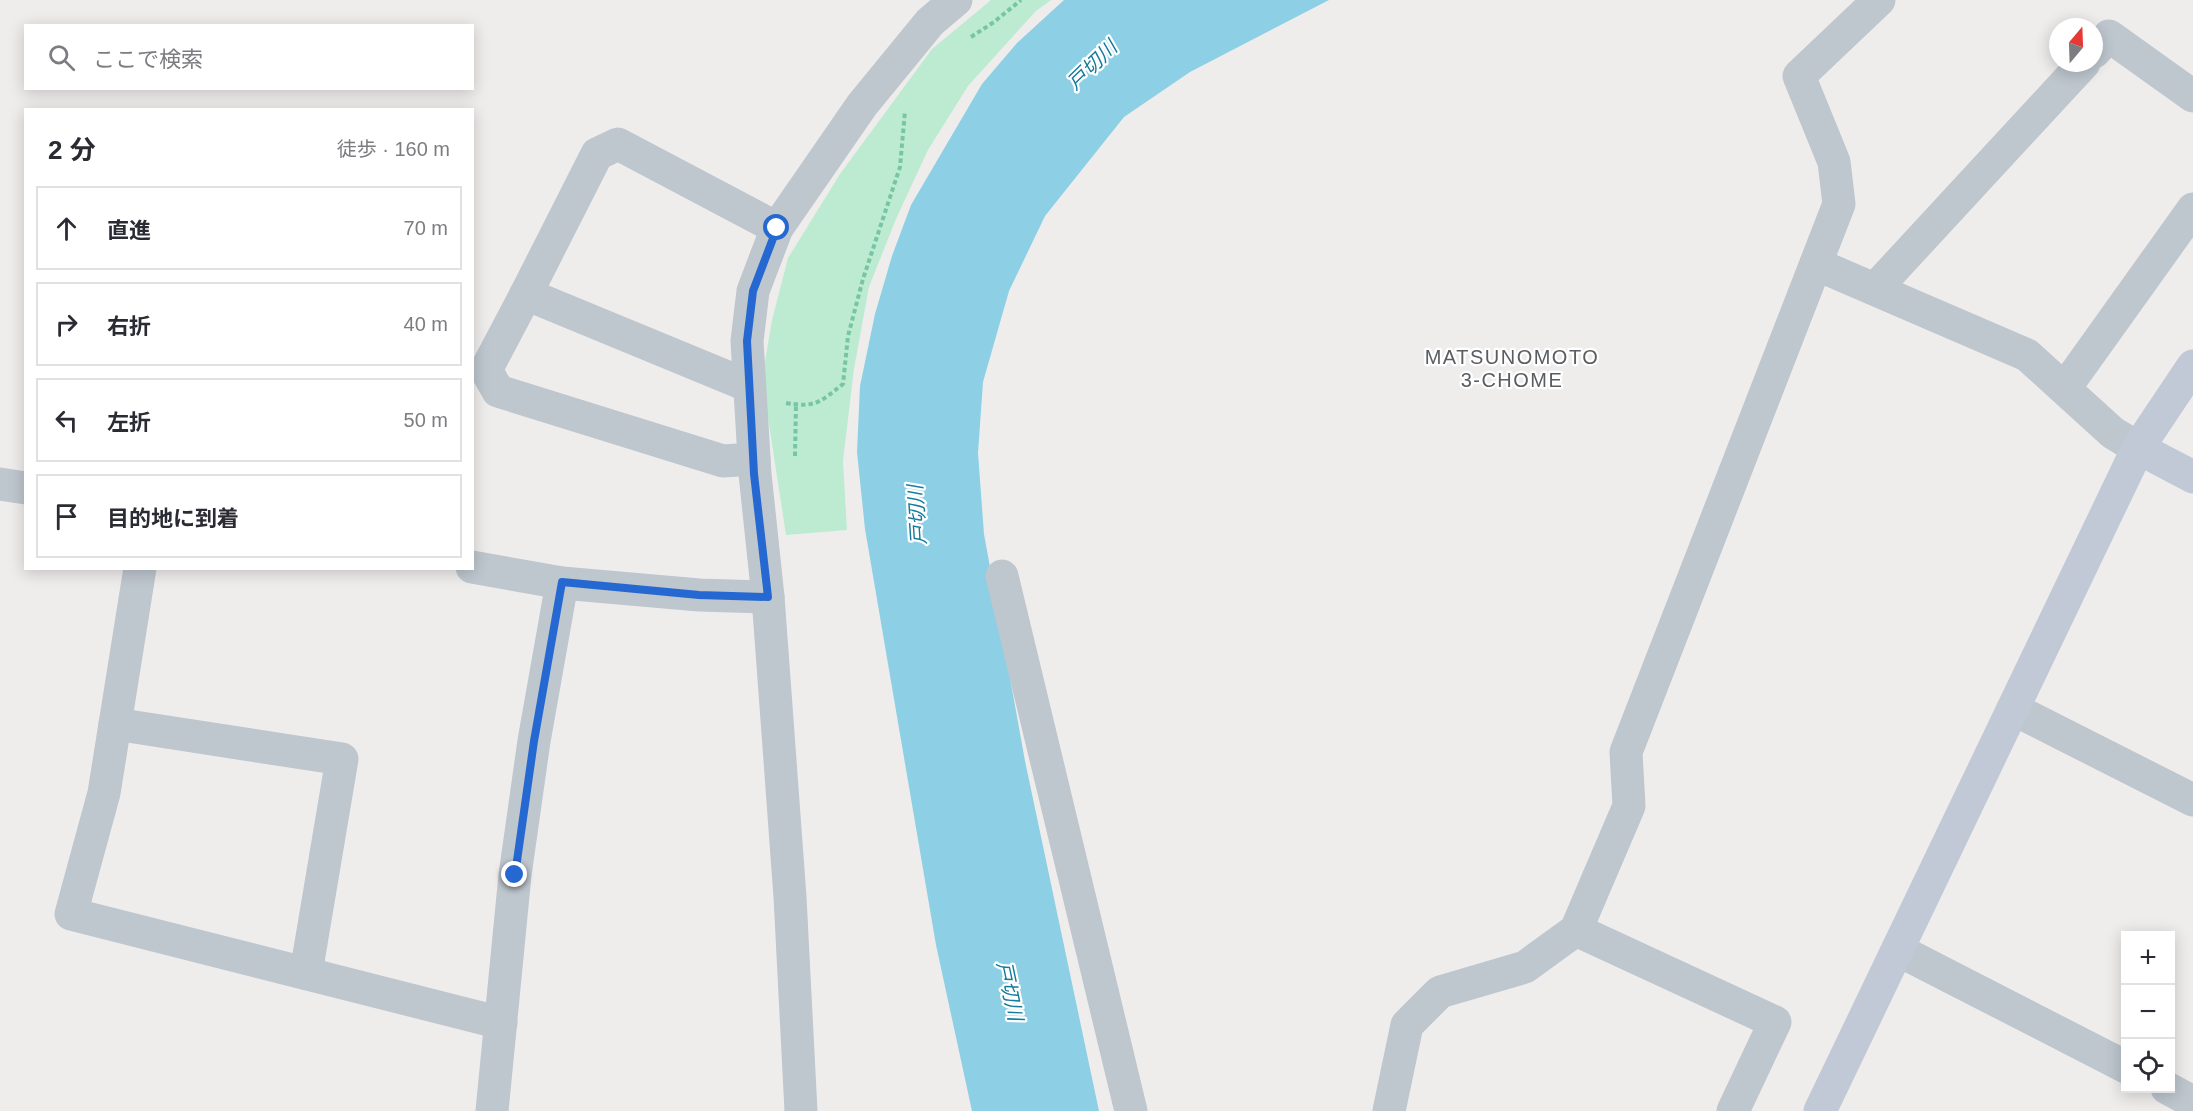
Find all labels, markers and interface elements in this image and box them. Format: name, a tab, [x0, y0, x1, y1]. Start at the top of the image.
north arrow	[2049, 18, 2103, 72]
search box	[24, 24, 474, 90]
water label: 戸切川	[1063, 35, 1123, 94]
icon: search	[45, 41, 78, 74]
text: ここで検索	[93, 47, 203, 72]
text: 2 分	[48, 135, 96, 165]
text: 徒歩 · 160 m	[337, 138, 450, 160]
icon: ahead	[50, 212, 83, 245]
route start	[763, 214, 789, 240]
text: 70 m	[404, 217, 448, 239]
text: 直進	[107, 218, 151, 243]
icon: right	[50, 308, 83, 341]
text: 40 m	[404, 313, 448, 335]
text: 右折	[107, 314, 151, 339]
district label: MATSUNOMOTO 3-CHOME	[1425, 346, 1599, 391]
icon: left	[50, 404, 83, 437]
text: 50 m	[404, 409, 448, 431]
text: 左折	[107, 410, 151, 435]
water label: 戸切川	[904, 482, 930, 546]
icon: arrive	[50, 500, 83, 533]
text: 目的地に到着	[107, 506, 239, 531]
route end	[501, 861, 527, 887]
map controls	[2121, 931, 2175, 1093]
button: +	[2121, 931, 2175, 985]
water label: 戸切川	[993, 959, 1027, 1025]
button: −	[2121, 985, 2175, 1039]
button: locate	[2121, 1039, 2175, 1093]

